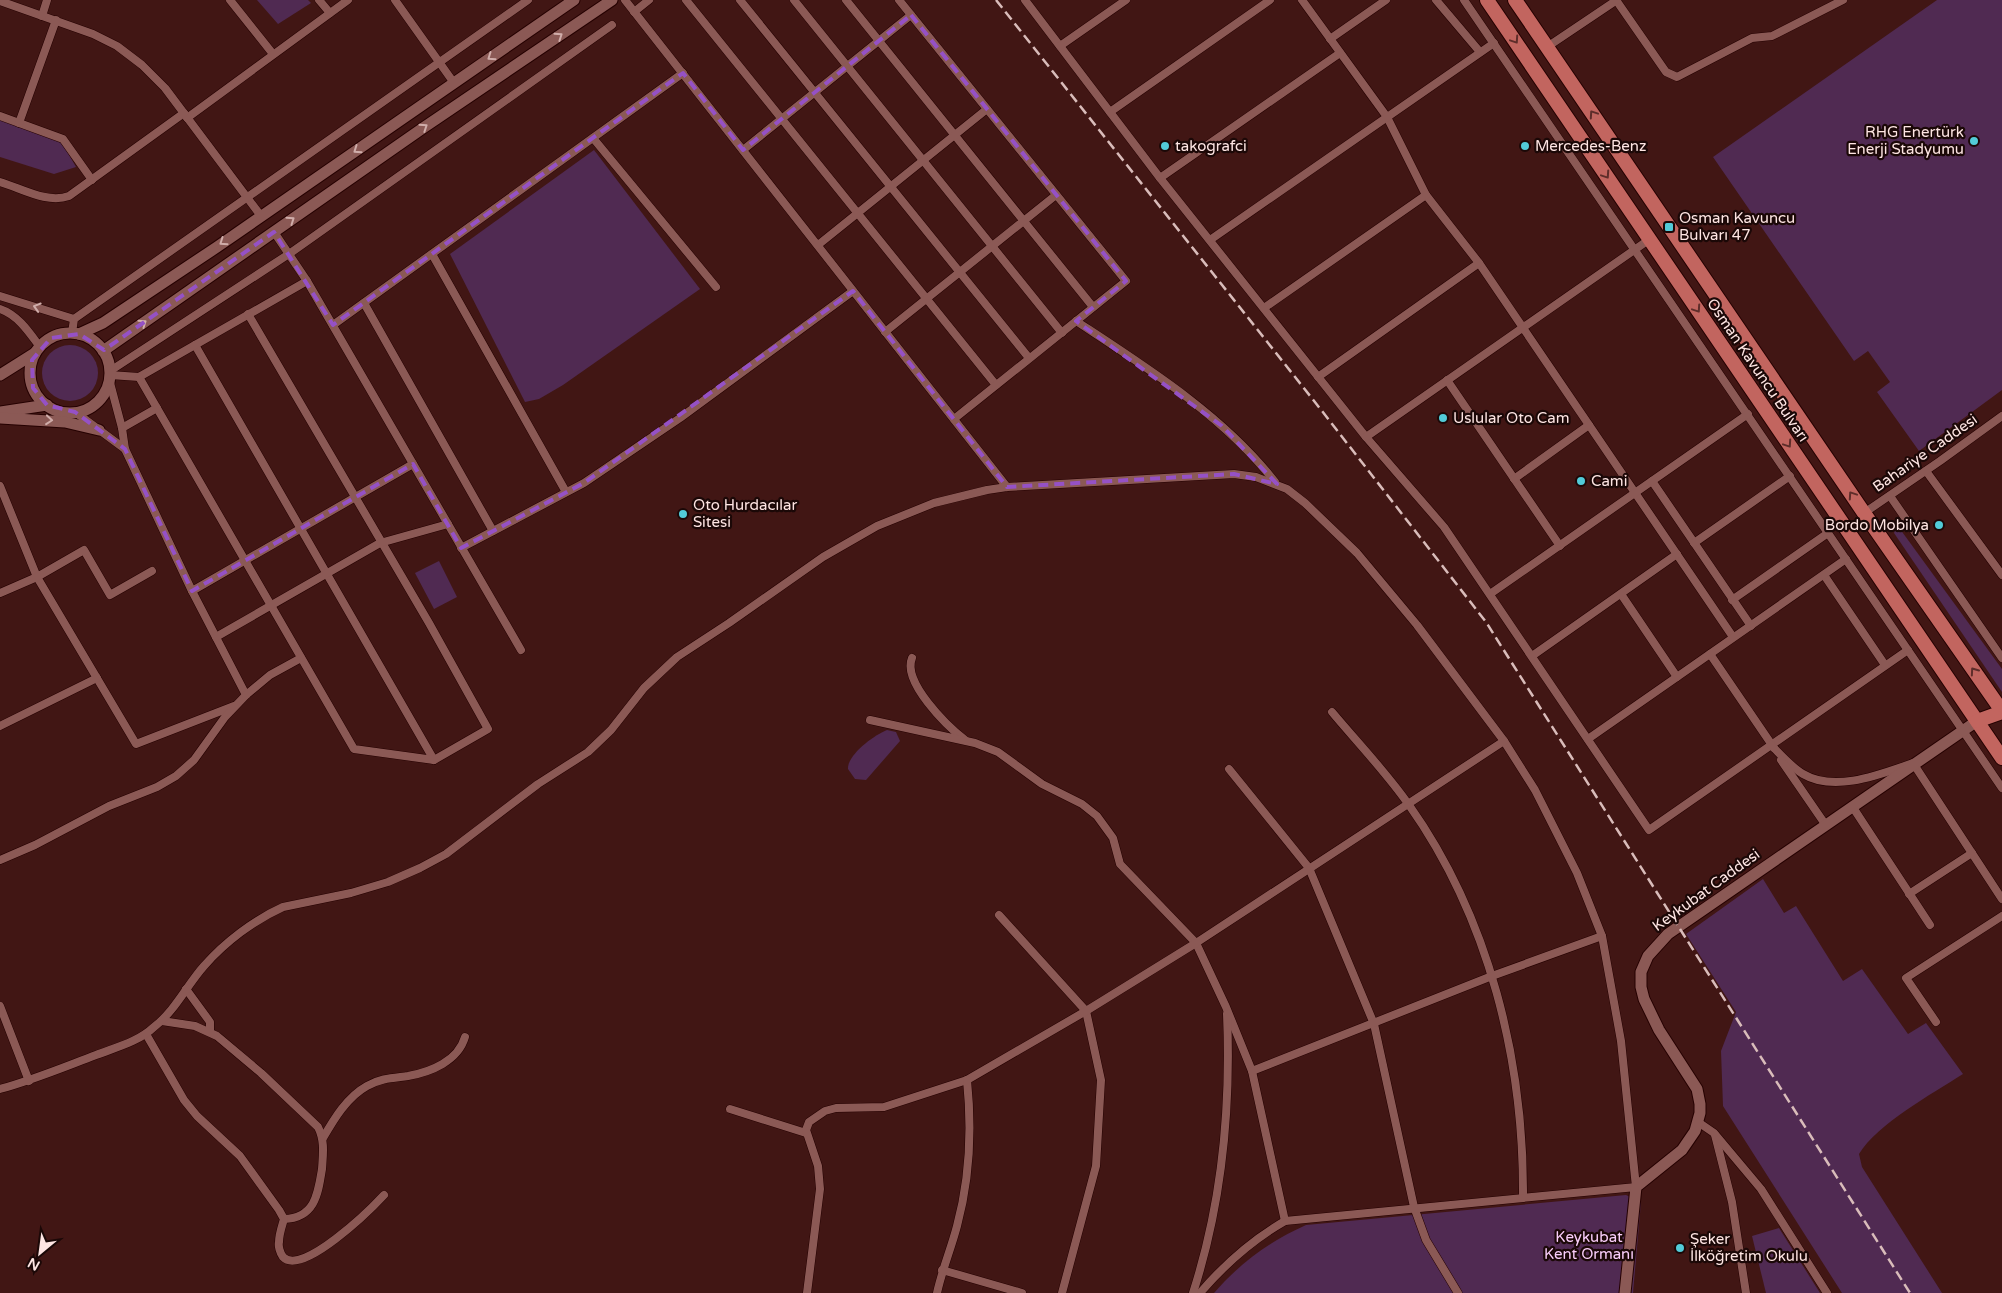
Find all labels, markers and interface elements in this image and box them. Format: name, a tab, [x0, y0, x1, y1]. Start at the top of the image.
one-way arrow	[553, 33, 562, 42]
one-way arrow	[1508, 35, 1518, 44]
one-way arrow	[487, 51, 497, 60]
one-way arrow	[1590, 110, 1599, 120]
place label: RHG Enertürk Enerji Stadyumu	[1847, 123, 1964, 158]
one-way arrow	[418, 124, 428, 133]
marker: RHG Enertürk Enerji Stadyumu	[1968, 135, 1980, 147]
place label: takografci	[1175, 137, 1247, 155]
place label: Mercedes-Benz	[1535, 137, 1646, 155]
marker: takografci	[1159, 140, 1171, 152]
marker: Mercedes-Benz	[1519, 140, 1531, 152]
one-way arrow	[353, 144, 363, 153]
one-way arrow	[1600, 169, 1609, 179]
place label: Osman Kavuncu Bulvarı 47	[1679, 209, 1795, 244]
one-way arrow	[285, 217, 295, 226]
marker: Osman Kavuncu Bulvarı 47	[1663, 221, 1675, 233]
one-way arrow	[220, 236, 229, 245]
street label: Osman Kavuncu Bulvarı	[1703, 295, 1813, 445]
one-way arrow	[33, 303, 41, 313]
one-way arrow	[1691, 303, 1700, 313]
one-way arrow	[137, 320, 147, 329]
place label: Uslular Oto Cam	[1453, 409, 1569, 427]
street label: Bahariye Caddesi	[1869, 410, 1981, 496]
marker: Uslular Oto Cam	[1437, 412, 1449, 424]
one-way arrow	[45, 415, 53, 426]
one-way arrow	[1782, 438, 1791, 447]
place label: Cami	[1591, 472, 1627, 490]
marker: Cami	[1575, 475, 1587, 487]
one-way arrow	[1849, 491, 1858, 500]
place label: Oto Hurdacılar Sitesi	[693, 496, 797, 531]
marker: Oto Hurdacılar Sitesi	[677, 508, 689, 520]
place label: Bordo Mobilya	[1825, 516, 1929, 534]
marker: Bordo Mobilya	[1933, 519, 1945, 531]
one-way arrow	[1971, 667, 1980, 677]
street label: Keykubat Caddesi	[1649, 845, 1763, 935]
north arrow	[15, 1228, 65, 1278]
park label: Keykubat Kent Ormanı	[1544, 1228, 1634, 1263]
place label: Şeker İlköğretim Okulu	[1690, 1230, 1808, 1265]
marker: Şeker İlköğretim Okulu	[1674, 1242, 1686, 1254]
text: N	[25, 1254, 43, 1274]

